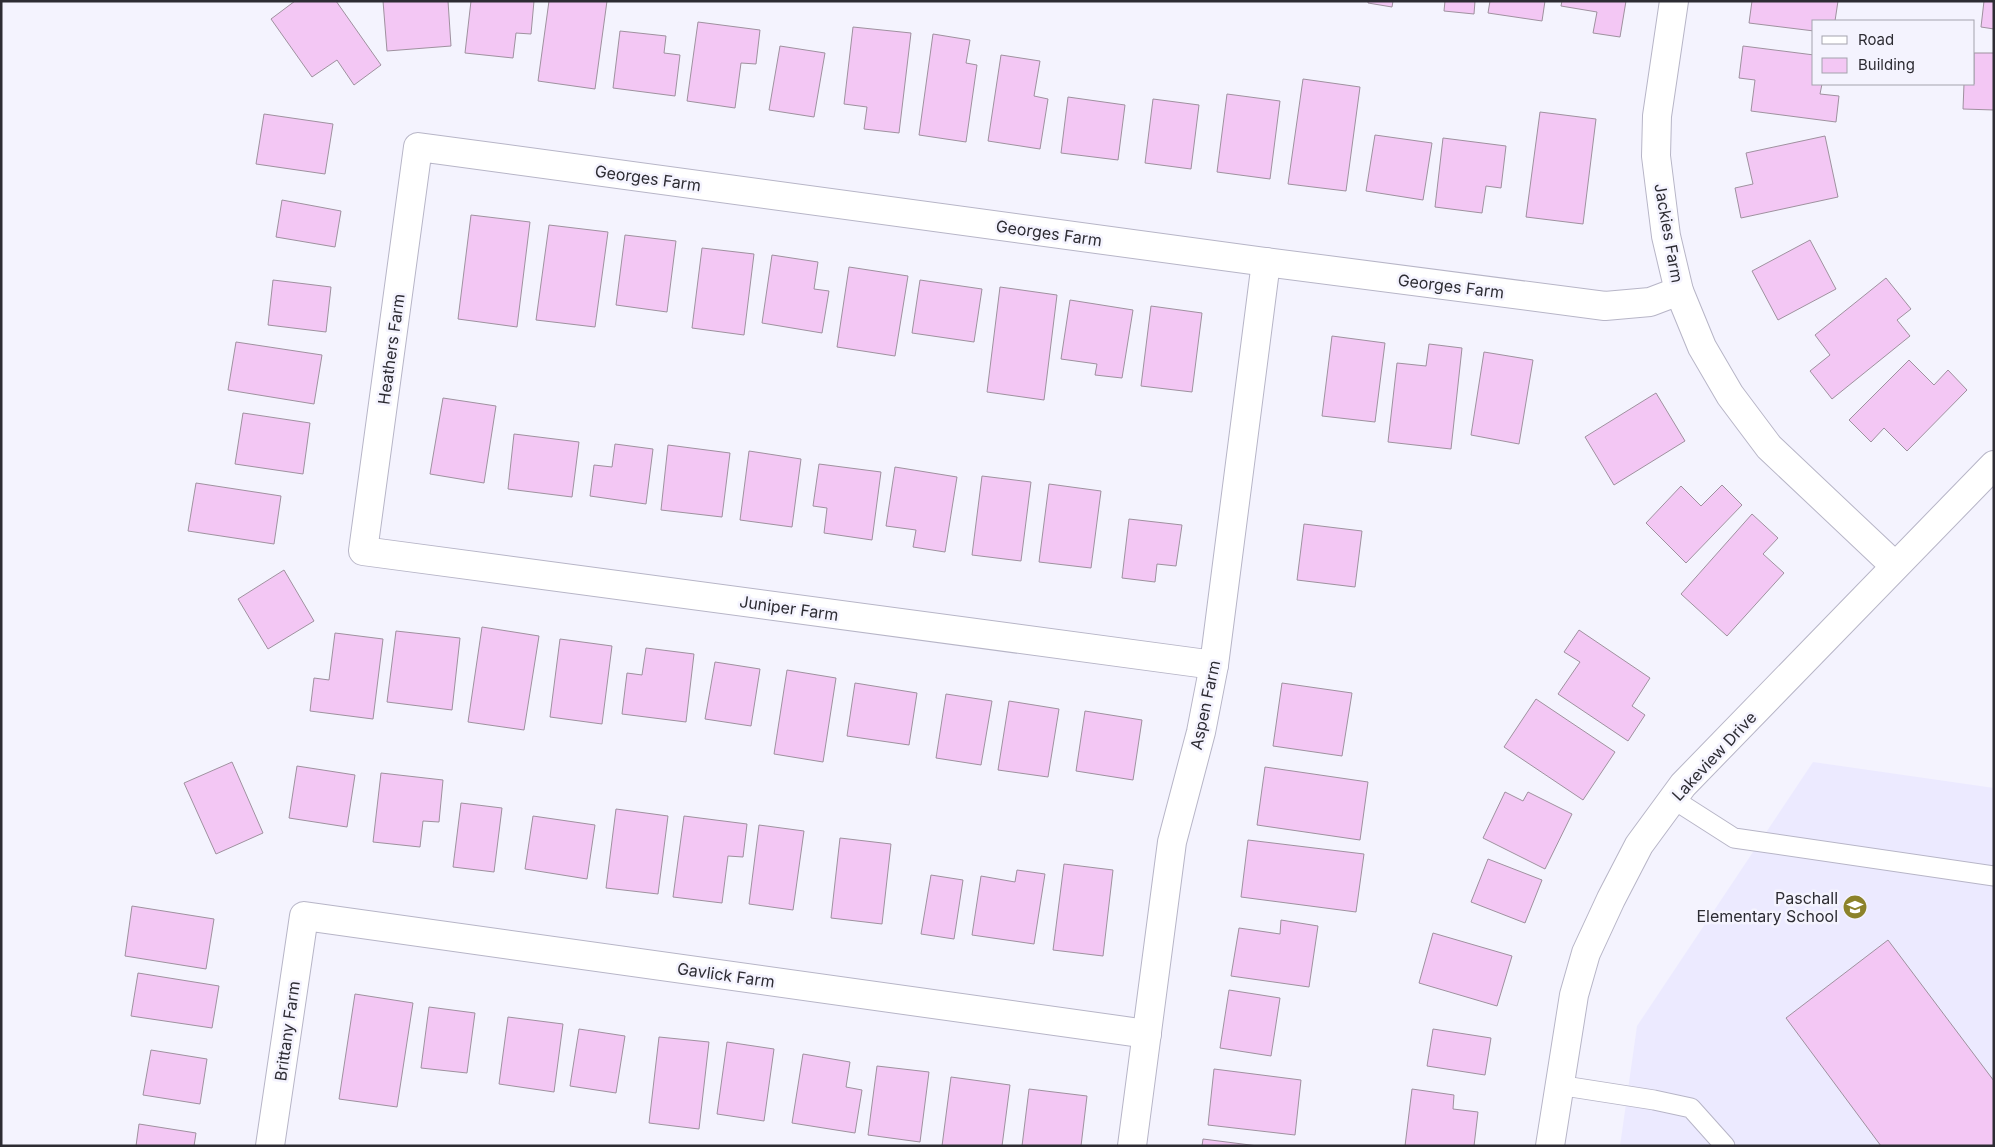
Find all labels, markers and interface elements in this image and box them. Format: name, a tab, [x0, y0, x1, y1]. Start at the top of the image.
legend	[1812, 20, 1975, 85]
text: Road	[1858, 30, 1894, 49]
text: Building	[1858, 55, 1915, 74]
street label: Georges Farm	[594, 161, 702, 195]
street label: Jackies Farm	[1650, 182, 1688, 284]
street label: Georges Farm	[995, 216, 1103, 250]
street label: Georges Farm	[1397, 270, 1505, 302]
street label: Heathers Farm	[373, 292, 409, 406]
street label: Juniper Farm	[738, 591, 840, 625]
street label: Aspen Farm	[1186, 658, 1224, 752]
street label: Lakeview Drive	[1668, 707, 1760, 805]
place label: Paschall Elementary School	[1696, 888, 1838, 926]
school or university icon: Paschall Elementary School	[1842, 894, 1868, 920]
street label: Gavlick Farm	[676, 958, 776, 992]
street label: Brittany Farm	[270, 980, 304, 1082]

